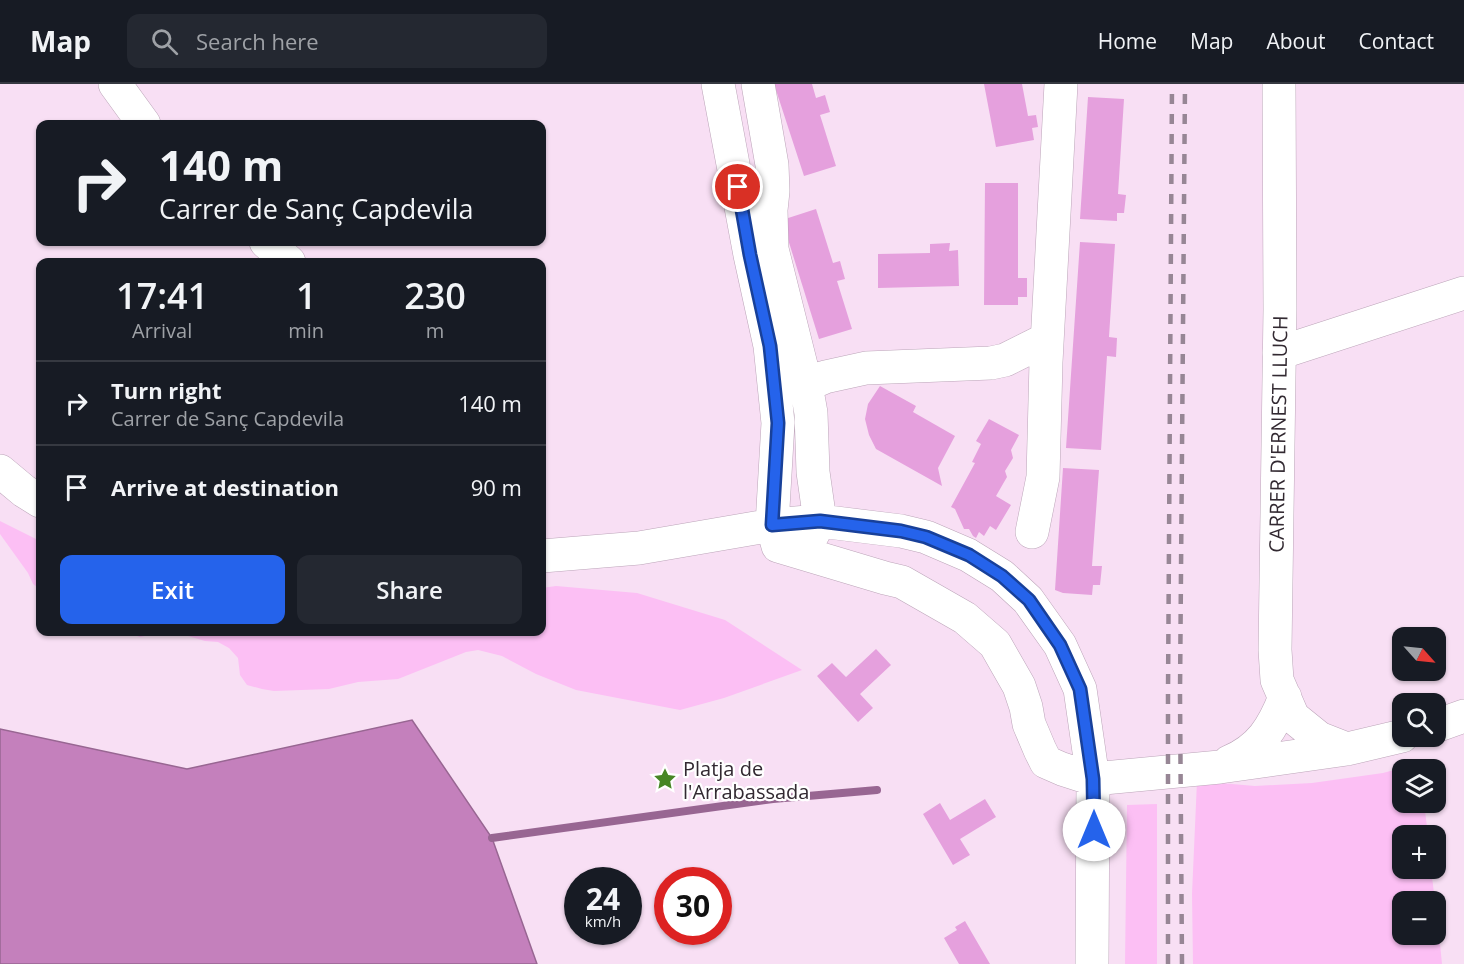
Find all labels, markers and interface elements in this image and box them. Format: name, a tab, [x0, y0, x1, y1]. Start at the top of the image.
search box	[127, 14, 547, 68]
text: Map	[30, 22, 91, 60]
icon: search	[148, 25, 181, 58]
text: Search here	[196, 26, 319, 56]
text: Home	[1098, 27, 1157, 55]
text: Map	[1190, 27, 1233, 55]
text: About	[1266, 27, 1326, 55]
text: Contact	[1359, 27, 1434, 55]
text: 140 m	[159, 136, 283, 193]
icon: right	[60, 144, 138, 222]
pin	[712, 161, 763, 212]
icon: arrive	[721, 170, 754, 203]
text: Carrer de Sanç Capdevila	[159, 190, 474, 227]
text: 17:41	[116, 271, 208, 320]
text: 1	[296, 271, 317, 320]
text: 230	[404, 271, 466, 320]
street label: CARRER D'ERNEST LLUCH	[1262, 315, 1294, 553]
text: Arrival	[132, 317, 192, 344]
text: min	[288, 317, 324, 344]
text: m	[426, 317, 444, 344]
text: Turn right	[111, 375, 222, 405]
icon: right	[60, 387, 93, 420]
text: 140 m	[458, 388, 522, 418]
text: Carrer de Sanç Capdevila	[111, 405, 344, 432]
icon: arrive	[60, 471, 93, 504]
text: Arrive at destination	[111, 472, 339, 502]
text: 90 m	[471, 472, 522, 502]
button: Exit	[60, 555, 285, 624]
button: Share	[297, 555, 522, 624]
north arrow	[1392, 627, 1446, 681]
map controls	[1392, 627, 1446, 945]
button: search	[1392, 693, 1446, 747]
place label: Platja de l'Arrabassada	[683, 755, 809, 805]
button: layers	[1392, 759, 1446, 813]
place icon: Platja de l'Arrabassada	[652, 766, 678, 792]
position arrow	[1062, 798, 1126, 862]
button: +	[1392, 825, 1446, 879]
speed limit sign: 30	[654, 867, 732, 945]
text: 24	[586, 878, 620, 919]
button: −	[1392, 891, 1446, 945]
text: km/h	[585, 911, 621, 931]

